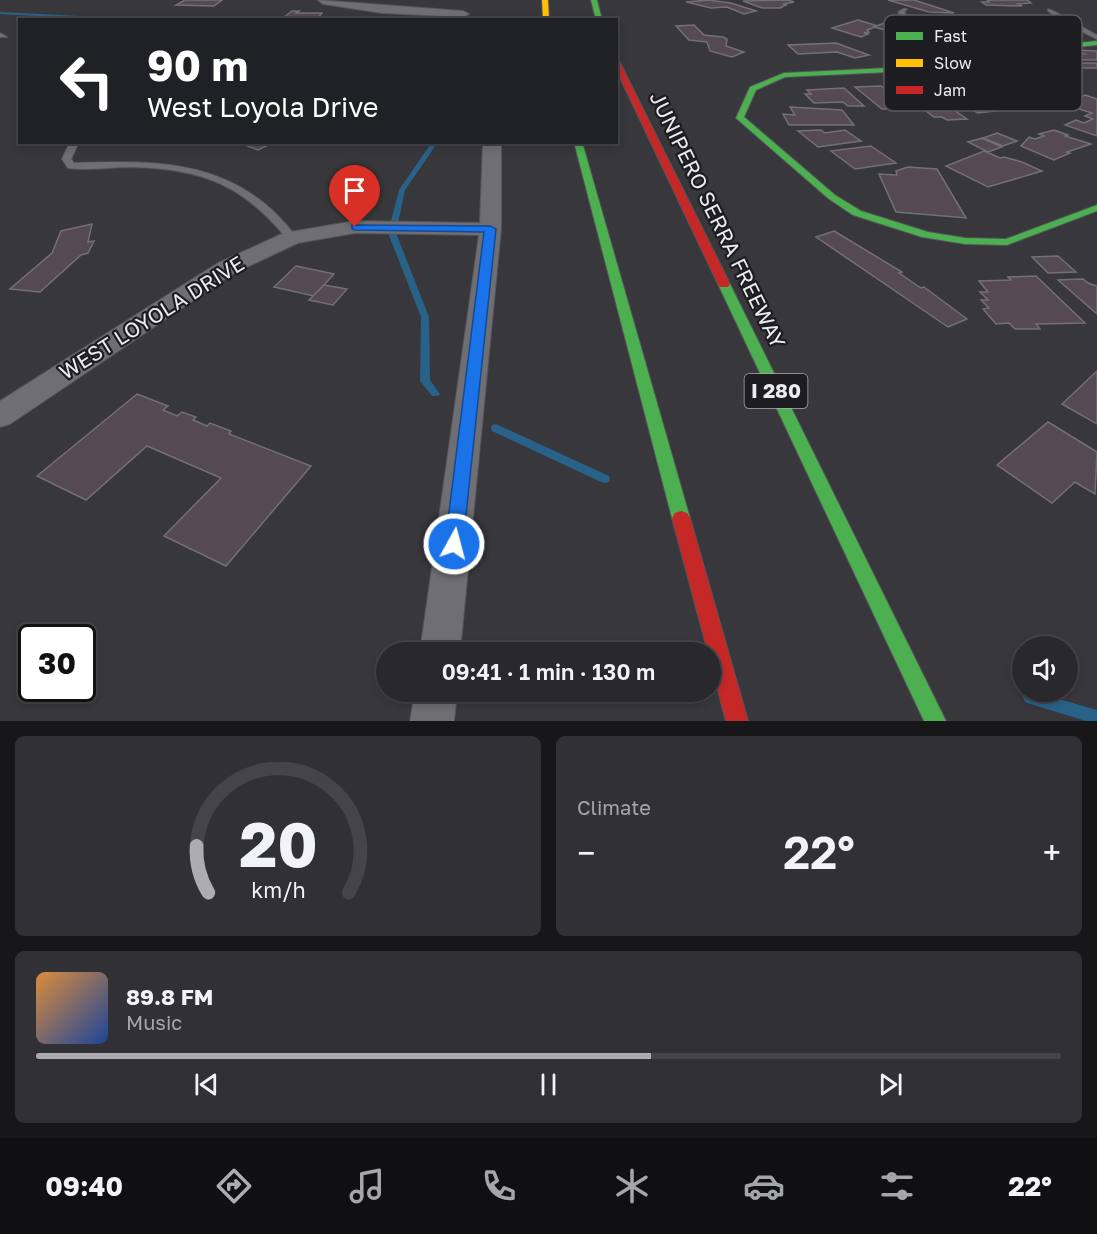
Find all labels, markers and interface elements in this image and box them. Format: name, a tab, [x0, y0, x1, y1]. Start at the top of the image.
legend	[884, 15, 1082, 111]
text: Fast	[934, 26, 967, 46]
text: 90 m	[147, 40, 248, 90]
icon: left	[48, 42, 126, 120]
text: Slow	[934, 53, 972, 73]
text: Jam	[934, 80, 966, 100]
street label: JUNIPERO SERRA FREEWAY	[644, 87, 792, 352]
text: West Loyola Drive	[147, 91, 378, 123]
pin	[329, 165, 380, 227]
icon: arrive	[338, 174, 371, 207]
street label: WEST LOYOLA DRIVE	[54, 250, 249, 385]
road number: I 280	[744, 374, 808, 408]
position arrow	[422, 512, 486, 576]
speed limit sign: 30	[18, 624, 96, 702]
map controls	[1012, 636, 1078, 702]
button: sound	[1012, 636, 1078, 702]
text: 09:41 · 1 min · 130 m	[442, 658, 655, 685]
text: Climate	[577, 795, 651, 819]
text: 20	[239, 806, 317, 881]
text: 22°	[783, 825, 855, 879]
text: −	[577, 833, 595, 872]
text: +	[1043, 833, 1061, 872]
text: km/h	[251, 877, 305, 903]
text: 89.8 FM	[126, 983, 213, 1010]
text: Music	[126, 1010, 182, 1034]
icon: previous	[190, 1068, 223, 1101]
icon: pause	[532, 1068, 565, 1101]
icon: next	[874, 1068, 907, 1101]
icon: directions	[213, 1165, 255, 1207]
icon: music	[346, 1165, 388, 1207]
icon: phone	[478, 1165, 520, 1207]
icon: climate	[611, 1165, 653, 1207]
icon: car	[743, 1165, 785, 1207]
icon: filters	[876, 1165, 918, 1207]
text: 09:40	[45, 1170, 123, 1202]
text: 22°	[1008, 1170, 1052, 1202]

